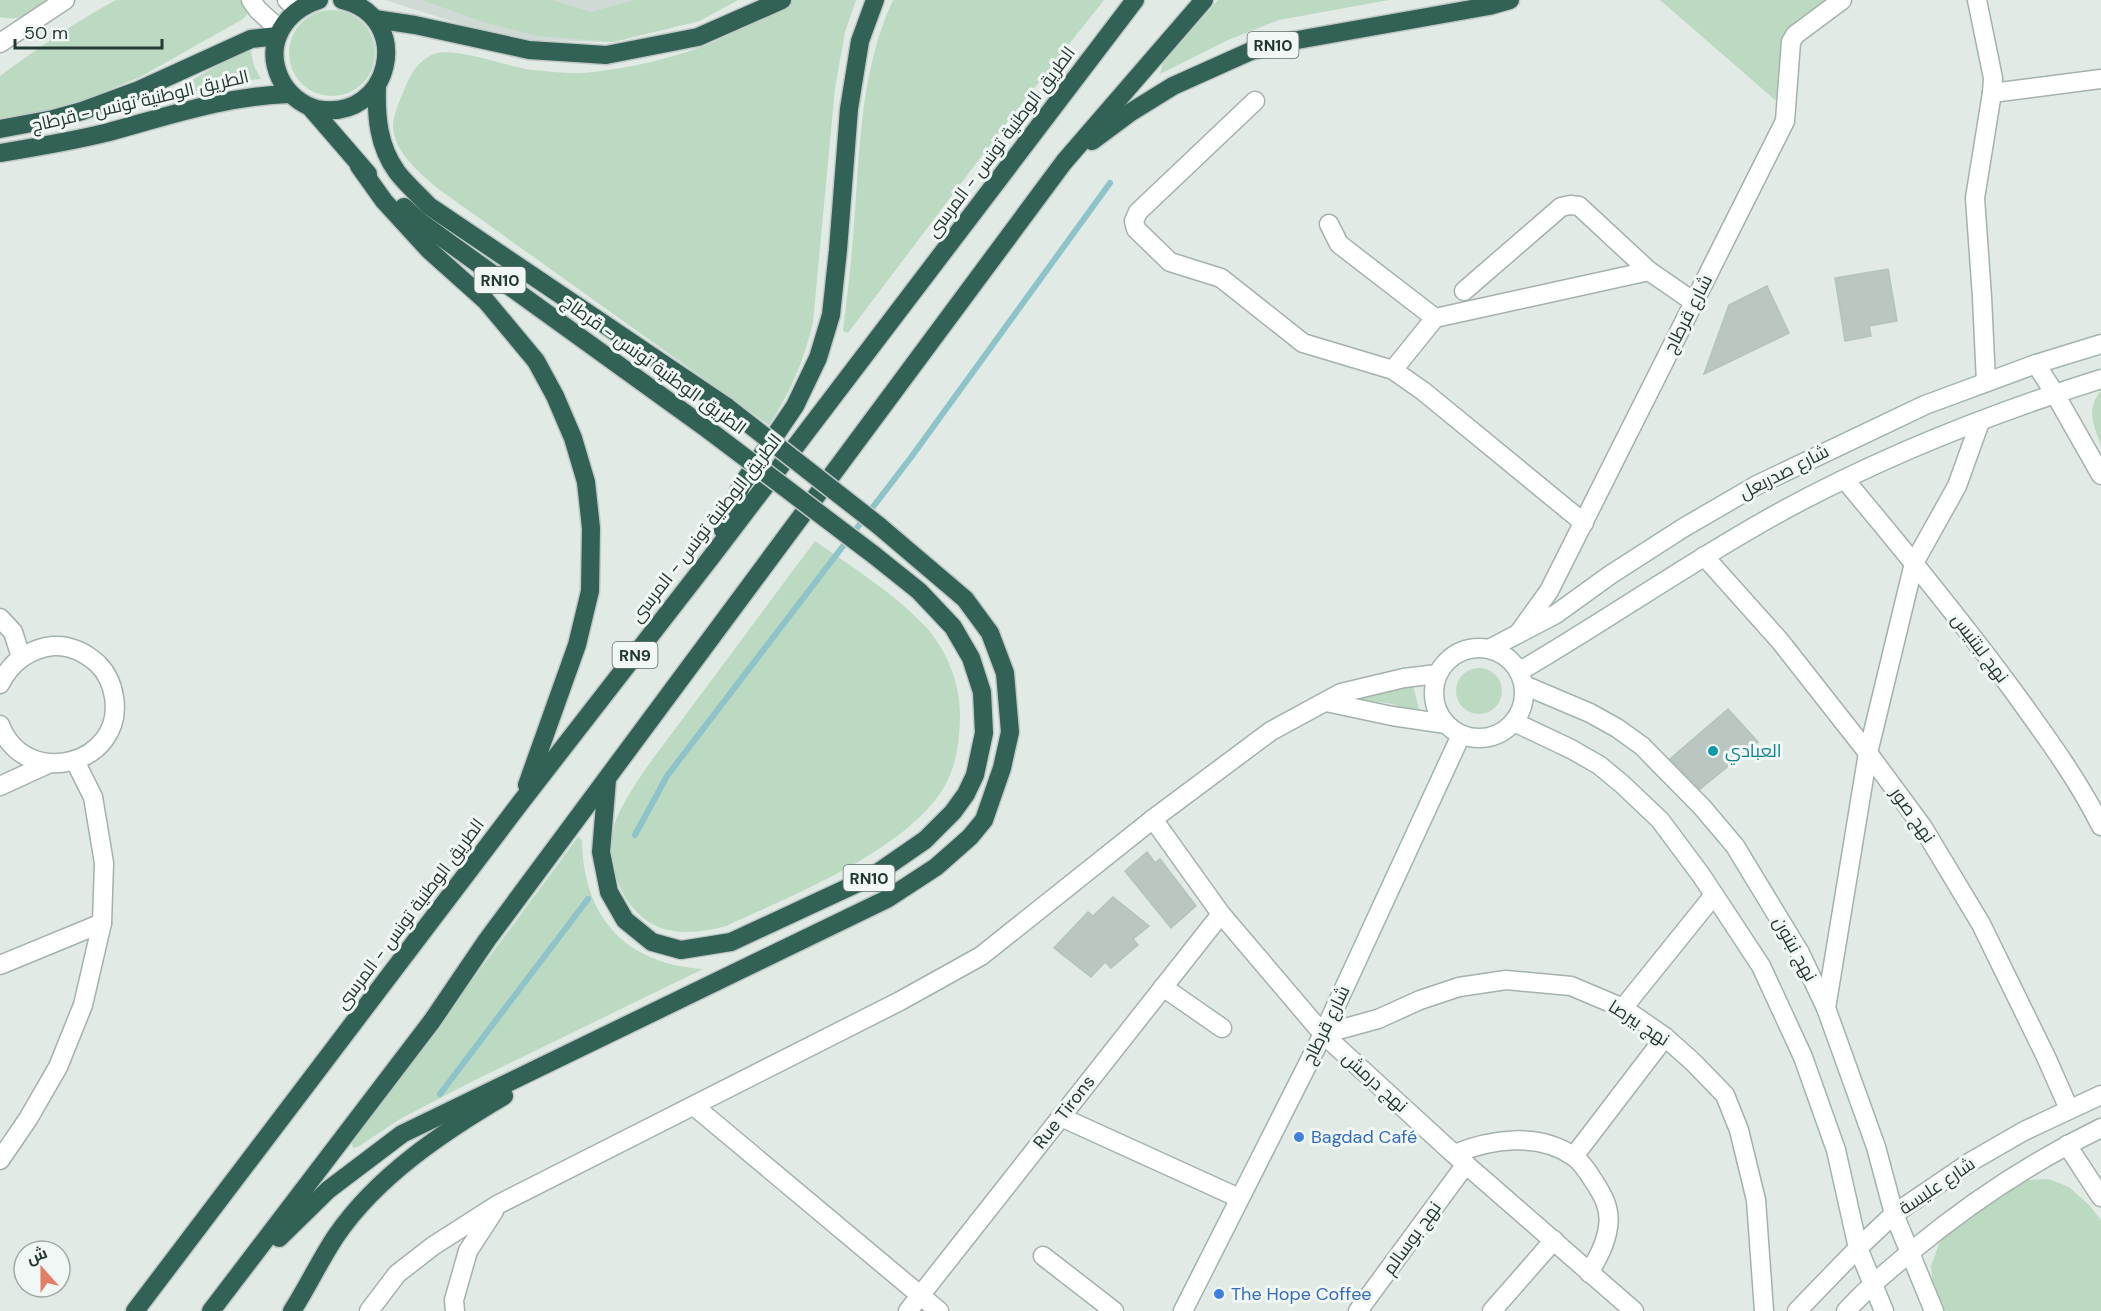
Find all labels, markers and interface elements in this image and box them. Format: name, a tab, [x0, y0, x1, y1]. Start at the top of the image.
scale bar	[15, 12, 162, 50]
text: 50 m	[24, 21, 68, 45]
road number: RN10	[1248, 32, 1298, 58]
street label: الطريق الوطنية تونس - المرسى	[921, 42, 1081, 242]
street label: الطريق الوطنية تونس - قرطاج	[29, 64, 251, 138]
road number: RN10	[474, 267, 526, 293]
street label: شارع قرطاج	[1658, 271, 1718, 357]
street label: الطريق الوطنية تونس - قرطاج	[557, 290, 751, 440]
street label: الطريق الوطنية تونس - المرسى	[625, 429, 787, 627]
street label: شارع صدربعل	[1735, 439, 1833, 505]
street label: نهج لبتنيس	[1946, 608, 2014, 688]
road number: RN9	[612, 642, 658, 668]
place label: العبادي	[1725, 739, 1782, 765]
marker: العبادي	[1706, 744, 1720, 758]
street label: نهج صور	[1885, 782, 1941, 848]
street label: الطريق الوطنية تونس - المرسى	[330, 814, 490, 1014]
road number: RN10	[844, 865, 894, 891]
street label: نهج نبتون	[1767, 912, 1823, 986]
street label: شارع قرطاج	[1297, 981, 1355, 1069]
street label: نهج بيرصا	[1604, 994, 1674, 1052]
street label: نهج درمش	[1337, 1046, 1413, 1118]
street label: Rue Tirons	[1028, 1070, 1100, 1154]
place label: Bagdad Café	[1311, 1125, 1417, 1149]
marker: Bagdad Café	[1292, 1130, 1306, 1144]
street label: شارع عليسة	[1894, 1152, 1980, 1220]
street label: نهج بوسالم	[1377, 1197, 1447, 1279]
north arrow	[12, 1239, 72, 1299]
text: ش	[23, 1242, 50, 1269]
place label: The Hope Coffee	[1231, 1282, 1372, 1306]
marker: The Hope Coffee	[1212, 1287, 1226, 1301]

